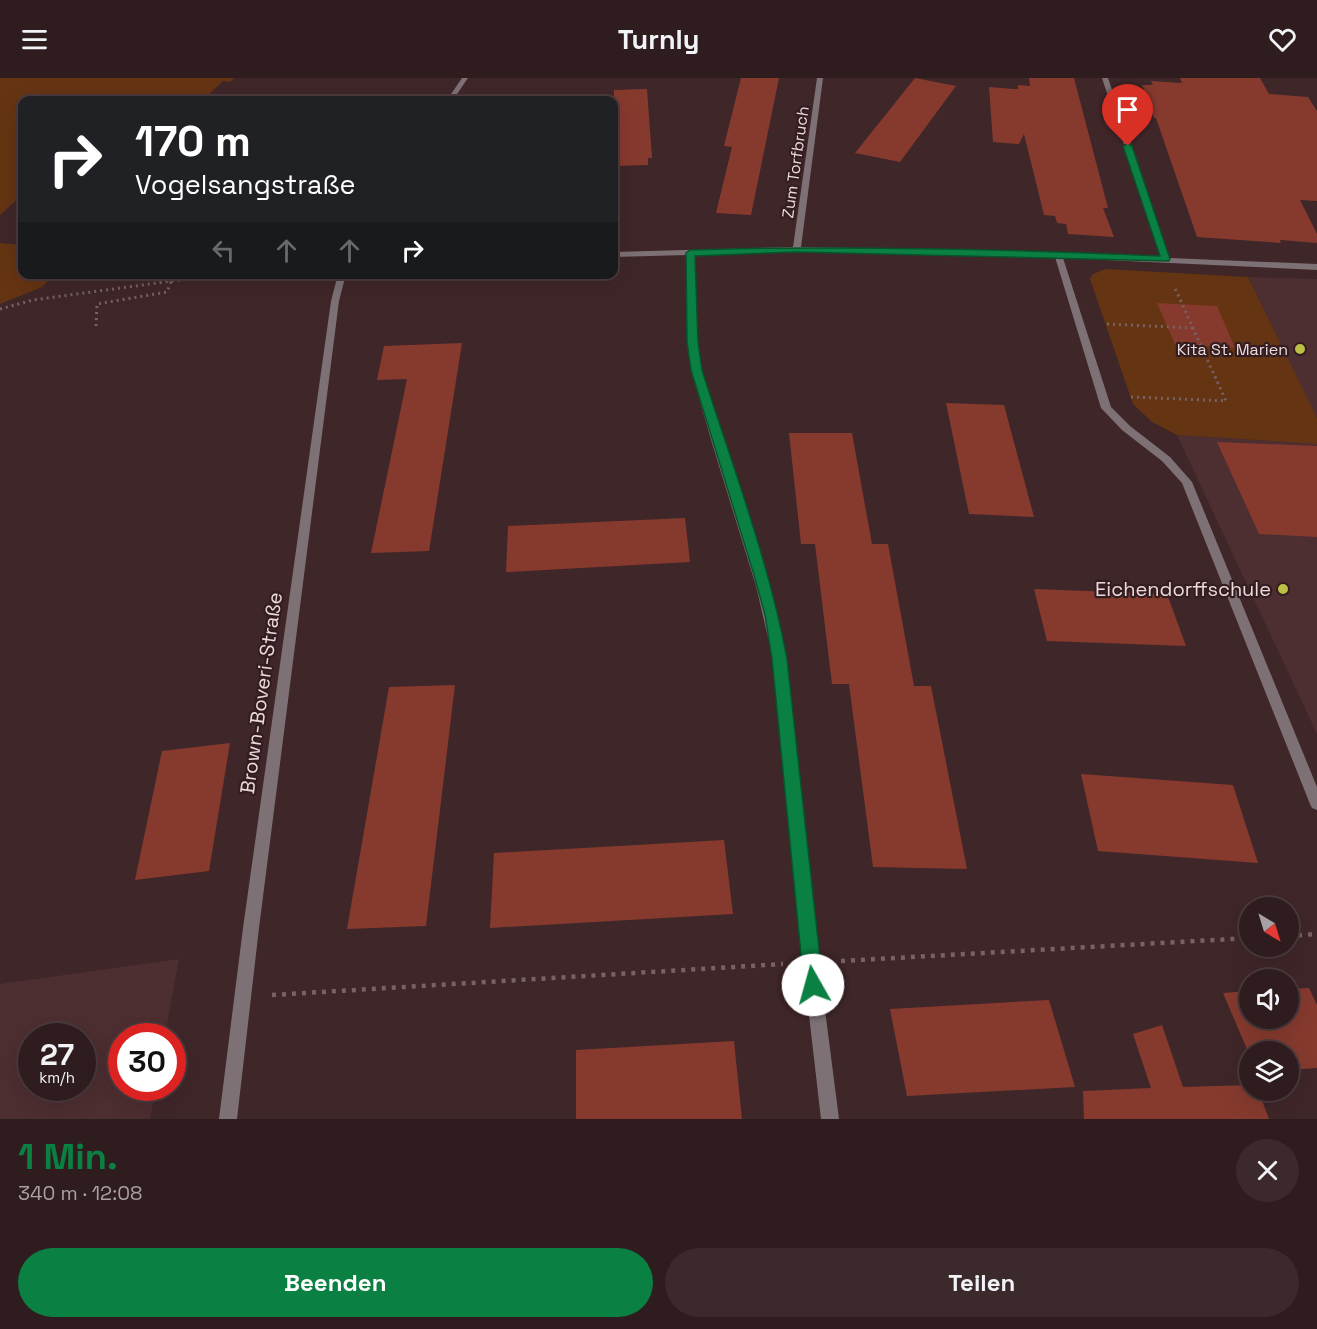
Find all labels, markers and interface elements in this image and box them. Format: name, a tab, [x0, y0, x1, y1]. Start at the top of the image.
text: Turnly	[618, 22, 699, 57]
icon: menu	[18, 23, 51, 56]
icon: heart	[1266, 23, 1299, 56]
pin	[1102, 84, 1153, 146]
icon: arrive	[1111, 93, 1144, 126]
street label: Zum Torfbruch	[777, 105, 814, 219]
text: 170 m	[135, 115, 251, 168]
icon: right	[36, 120, 114, 198]
text: Vogelsangstraße	[135, 167, 355, 202]
icon: left	[207, 234, 240, 267]
icon: ahead	[270, 234, 303, 267]
icon: ahead	[333, 234, 366, 267]
icon: right	[396, 234, 429, 267]
place label: Kita St. Marien	[1177, 339, 1288, 360]
marker: Kita St. Marien	[1293, 342, 1307, 356]
place label: Eichendorffschule	[1095, 576, 1271, 602]
marker: Eichendorffschule	[1276, 582, 1290, 596]
street label: Brown-Boveri-Straße	[234, 590, 288, 796]
north arrow	[1239, 897, 1299, 957]
map controls	[1239, 897, 1299, 1101]
position arrow	[781, 953, 845, 1017]
button: sound	[1239, 969, 1299, 1029]
speed limit sign: 30	[108, 1023, 186, 1101]
text: 27	[40, 1035, 74, 1074]
button: layers	[1239, 1041, 1299, 1101]
text: km/h	[39, 1068, 75, 1087]
text: 1 Min.	[18, 1134, 118, 1180]
button: close	[1236, 1139, 1299, 1202]
text: 340 m · 12:08	[18, 1180, 143, 1206]
button: Beenden	[18, 1248, 653, 1317]
button: Teilen	[665, 1248, 1299, 1317]

